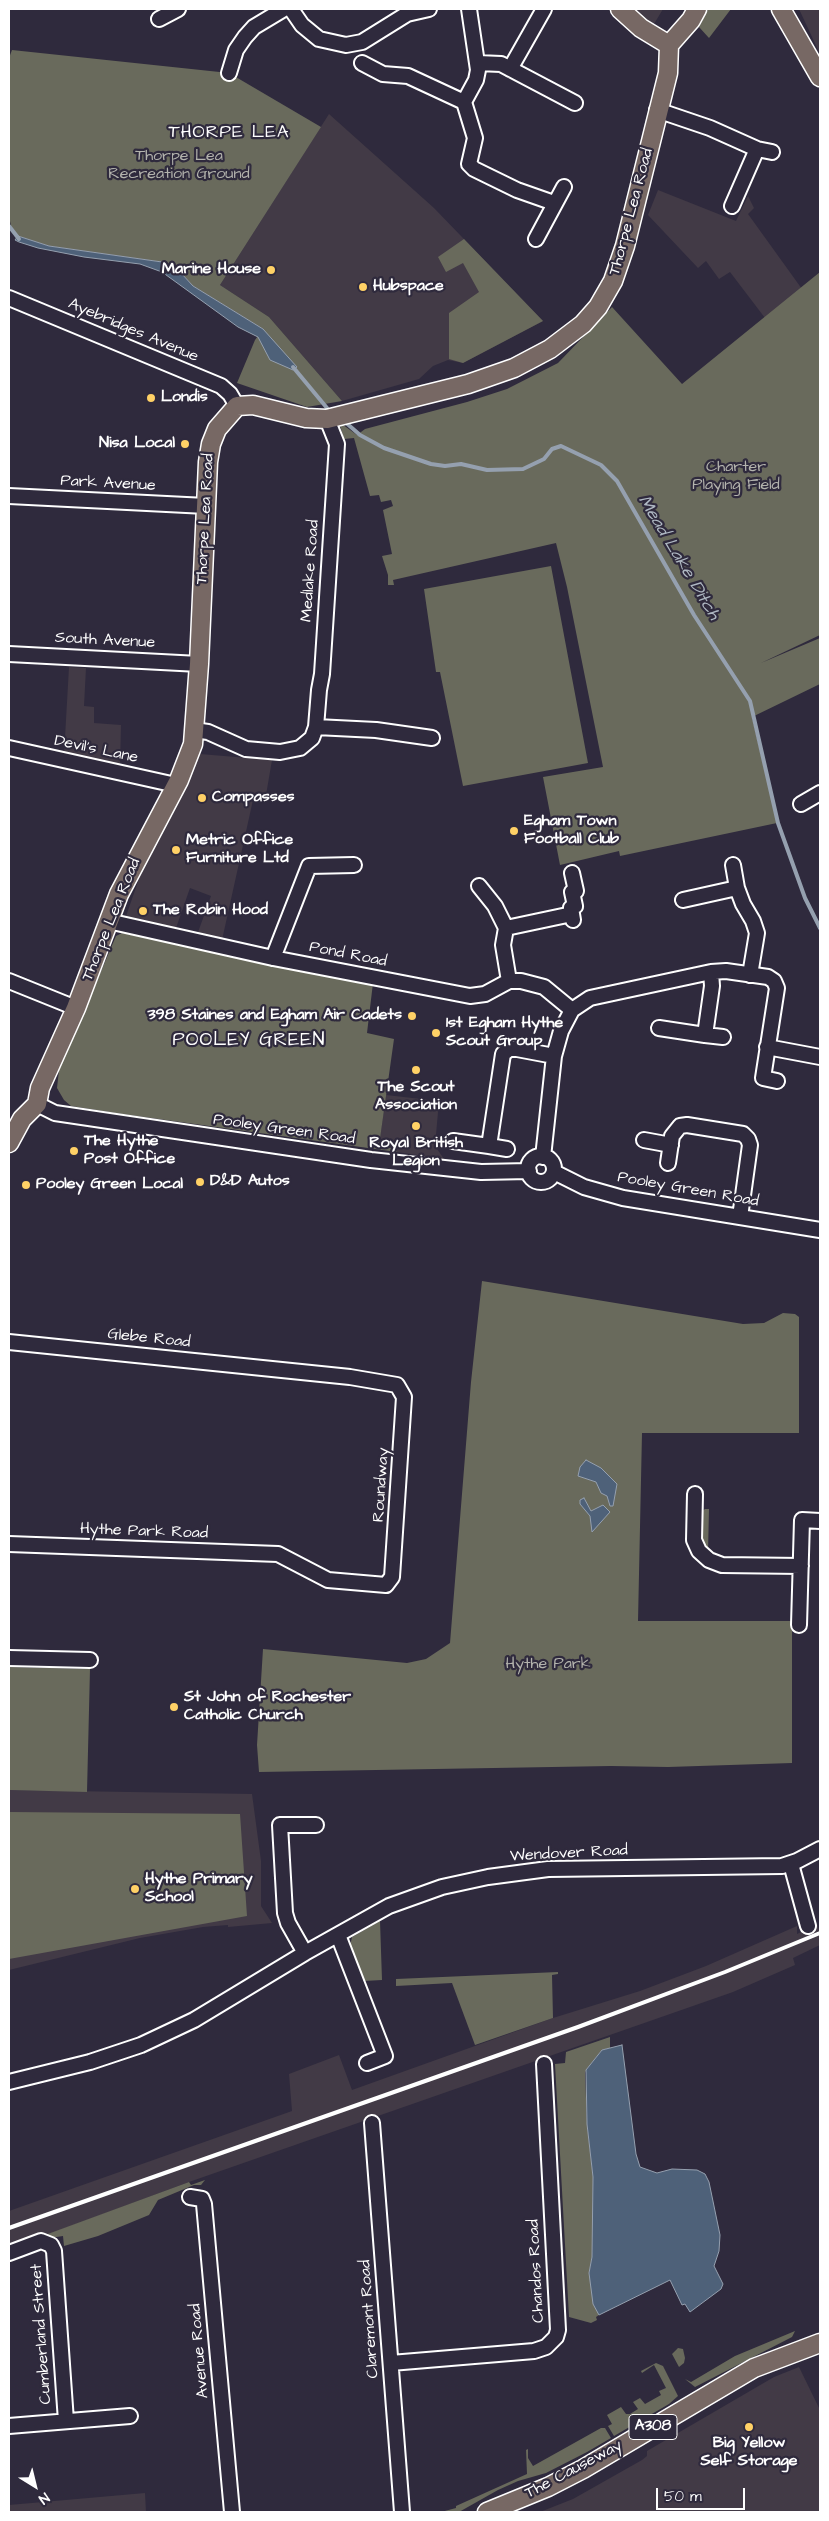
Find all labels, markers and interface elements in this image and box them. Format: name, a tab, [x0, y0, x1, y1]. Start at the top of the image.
district label: THORPE LEA	[167, 122, 291, 144]
street label: Thorpe Lea Road	[606, 146, 658, 278]
park label: Thorpe Lea Recreation Ground	[108, 147, 250, 185]
place label: Marine House	[162, 260, 261, 280]
marker: Marine House	[265, 264, 277, 276]
place label: Hubspace	[373, 277, 444, 297]
marker: Hubspace	[357, 281, 369, 293]
street label: Ayebridges Avenue	[65, 295, 201, 367]
place label: Londis	[161, 388, 208, 408]
marker: Londis	[145, 392, 157, 404]
place label: Nisa Local	[99, 434, 175, 454]
marker: Nisa Local	[179, 438, 191, 450]
street label: Thorpe Lea Road	[193, 453, 219, 585]
park label: Charter Playing Field	[692, 458, 780, 496]
street label: Park Avenue	[60, 472, 156, 496]
water label: Mead Lake Ditch	[632, 492, 724, 624]
street label: Medlake Road	[298, 519, 324, 623]
street label: South Avenue	[54, 629, 156, 653]
street label: Devil's Lane	[52, 732, 140, 768]
place label: Compasses	[212, 788, 295, 808]
marker: Compasses	[196, 792, 208, 804]
place label: Egham Town Football Club	[524, 812, 619, 850]
marker: Egham Town Football Club	[508, 825, 520, 837]
place label: Metric Office Furniture Ltd	[186, 831, 293, 869]
marker: Metric Office Furniture Ltd	[170, 844, 182, 856]
street label: Thorpe Lea Road	[79, 856, 145, 984]
place label: The Robin Hood	[153, 901, 268, 921]
marker: The Robin Hood	[137, 905, 149, 917]
street label: Pond Road	[308, 938, 388, 972]
place label: 398 Staines and Egham Air Cadets	[147, 1006, 402, 1026]
marker: 398 Staines and Egham Air Cadets	[406, 1010, 418, 1022]
place label: 1st Egham Hythe Scout Group	[446, 1014, 563, 1052]
marker: 1st Egham Hythe Scout Group	[430, 1027, 442, 1039]
district label: POOLEY GREEN	[171, 1030, 327, 1052]
marker: The Scout Association	[410, 1064, 422, 1076]
place label: The Scout Association	[375, 1078, 457, 1116]
street label: Pooley Green Road	[212, 1111, 356, 1149]
marker: Royal British Legion	[410, 1120, 422, 1132]
place label: The Hythe Post Office	[84, 1132, 175, 1170]
place label: Royal British Legion	[369, 1134, 463, 1172]
marker: The Hythe Post Office	[68, 1145, 80, 1157]
street label: Pooley Green Road	[616, 1168, 760, 1212]
place label: D&D Autos	[210, 1172, 290, 1192]
place label: Pooley Green Local	[36, 1175, 183, 1195]
marker: D&D Autos	[194, 1176, 206, 1188]
marker: Pooley Green Local	[20, 1179, 32, 1191]
street label: Glebe Road	[107, 1325, 191, 1353]
street label: Roundway	[370, 1447, 394, 1523]
street label: Hythe Park Road	[80, 1520, 208, 1544]
park label: Hythe Park	[506, 1655, 590, 1675]
place label: St John of Rochester Catholic Church	[184, 1688, 351, 1726]
marker: St John of Rochester Catholic Church	[168, 1701, 180, 1713]
street label: Wendover Road	[510, 1841, 628, 1867]
place label: Hythe Primary School	[145, 1870, 253, 1908]
marker: Hythe Primary School	[129, 1883, 141, 1895]
street label: Chandos Road	[525, 2219, 549, 2323]
street label: Claremont Road	[356, 2259, 384, 2379]
street label: Cumberland Street	[28, 2263, 56, 2405]
street label: Avenue Road	[186, 2303, 214, 2399]
road number: A308	[629, 2414, 677, 2440]
marker: Big Yellow Self Storage	[743, 2421, 755, 2433]
place label: Big Yellow Self Storage	[701, 2434, 797, 2472]
street label: The Causeway	[522, 2436, 626, 2504]
north arrow	[10, 2461, 60, 2511]
scale bar	[659, 2478, 748, 2510]
text: 50 m	[664, 2486, 702, 2507]
text: N	[34, 2487, 53, 2509]

